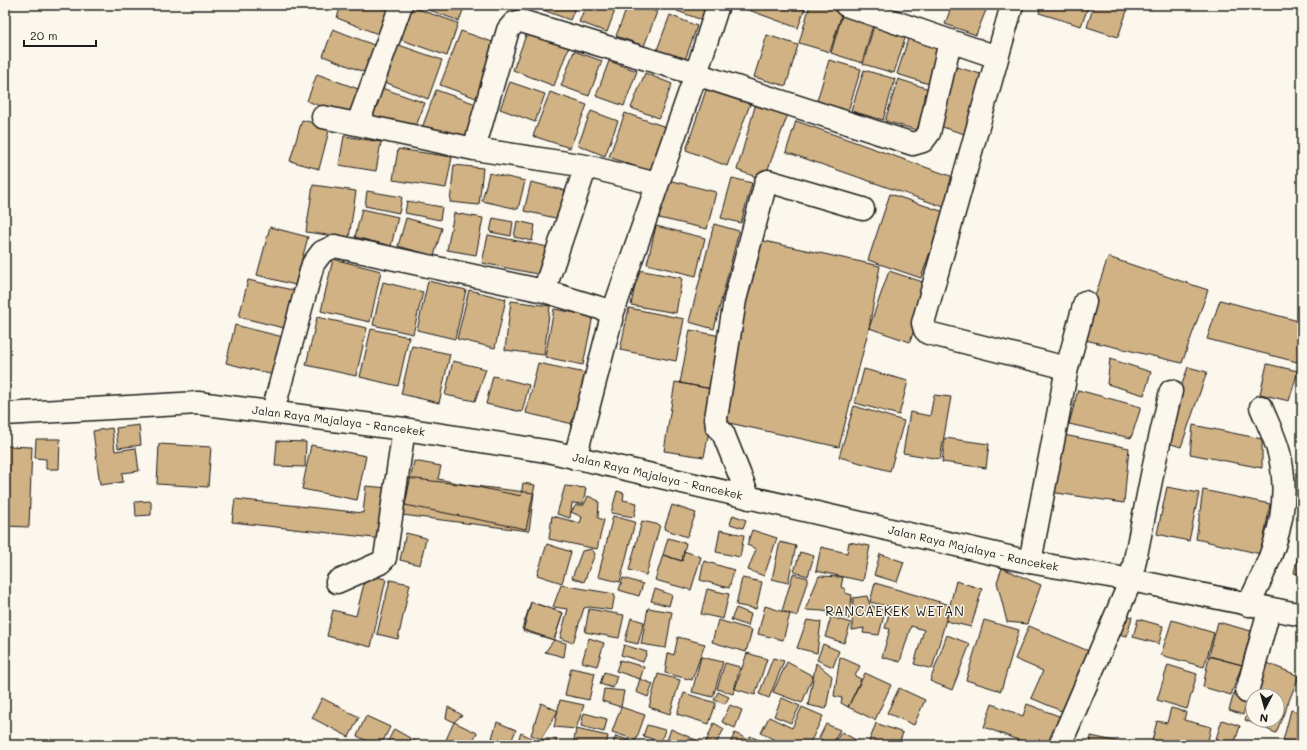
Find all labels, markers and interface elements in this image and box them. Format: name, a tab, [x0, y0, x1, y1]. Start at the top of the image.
scale bar	[24, 22, 96, 48]
text: 20 m	[30, 27, 58, 43]
street label: Jalan Raya Majalaya - Rancekek	[251, 402, 426, 439]
street label: Jalan Raya Majalaya - Rancekek	[571, 449, 744, 503]
street label: Jalan Raya Majalaya - Rancekek	[887, 522, 1060, 574]
district label: RANCAEKEK WETAN	[825, 602, 965, 619]
north arrow	[1245, 688, 1285, 728]
text: N	[1259, 711, 1269, 726]

